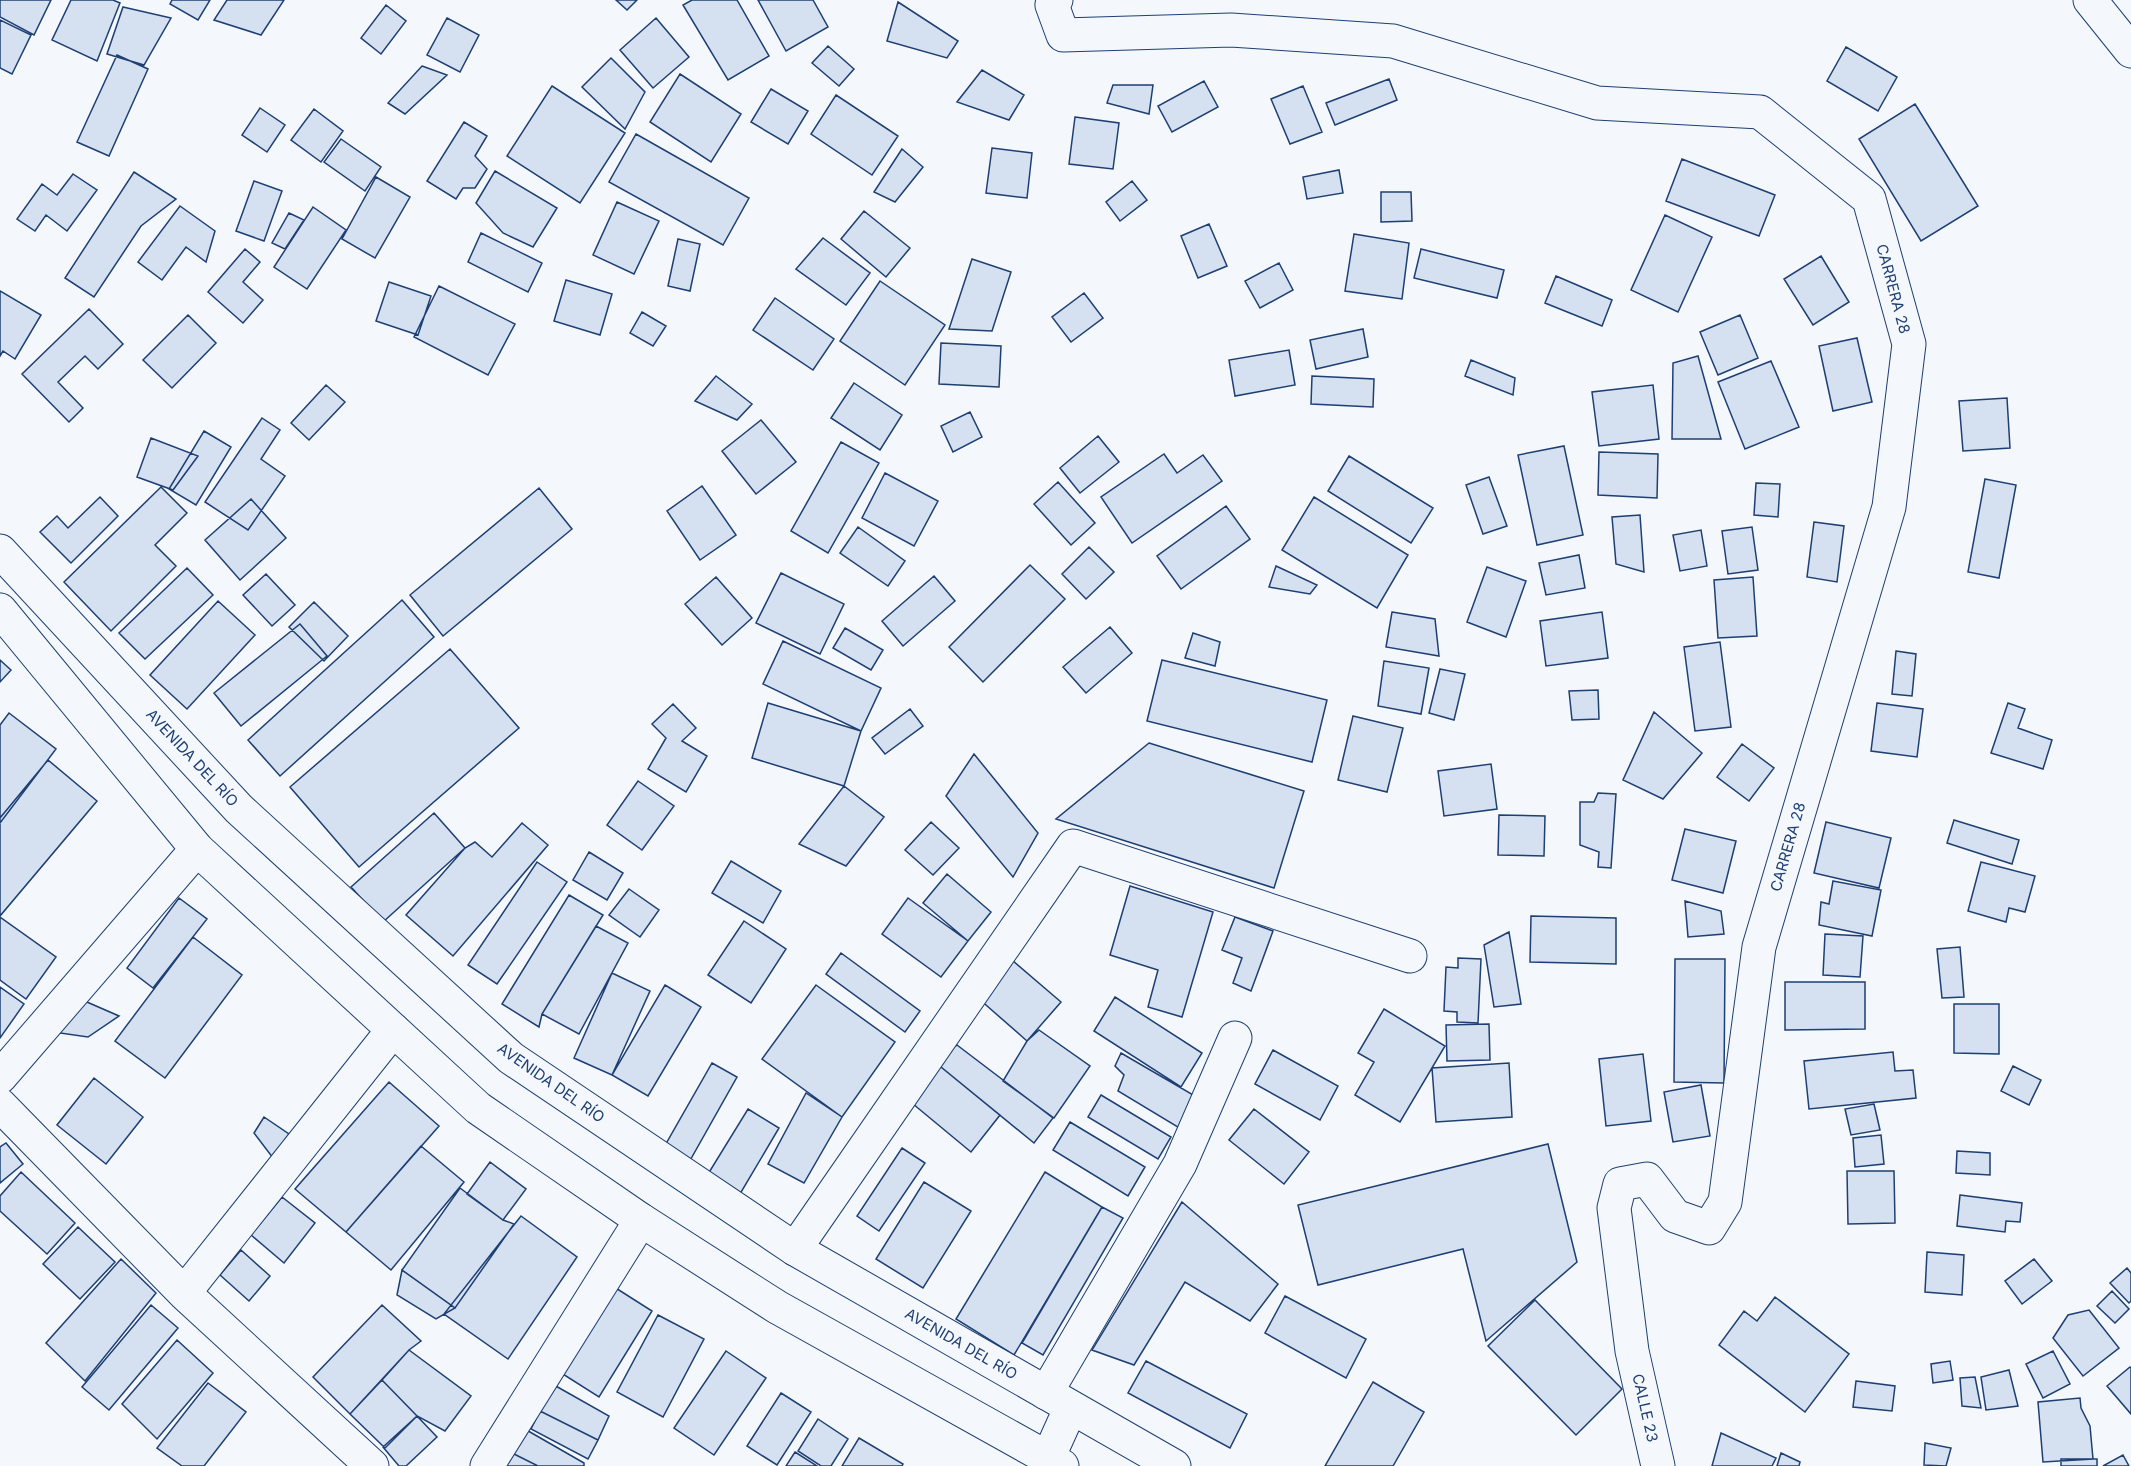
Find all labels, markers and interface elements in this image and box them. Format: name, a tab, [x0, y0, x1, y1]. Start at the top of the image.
street label: CARRERA 28	[1872, 242, 1915, 336]
street label: AVENIDA DEL RÍO	[142, 705, 242, 810]
street label: CARRERA 28	[1766, 800, 1809, 894]
street label: AVENIDA DEL RÍO	[494, 1039, 609, 1127]
street label: AVENIDA DEL RÍO	[902, 1304, 1021, 1383]
street label: CALLE 23	[1628, 1372, 1663, 1444]

